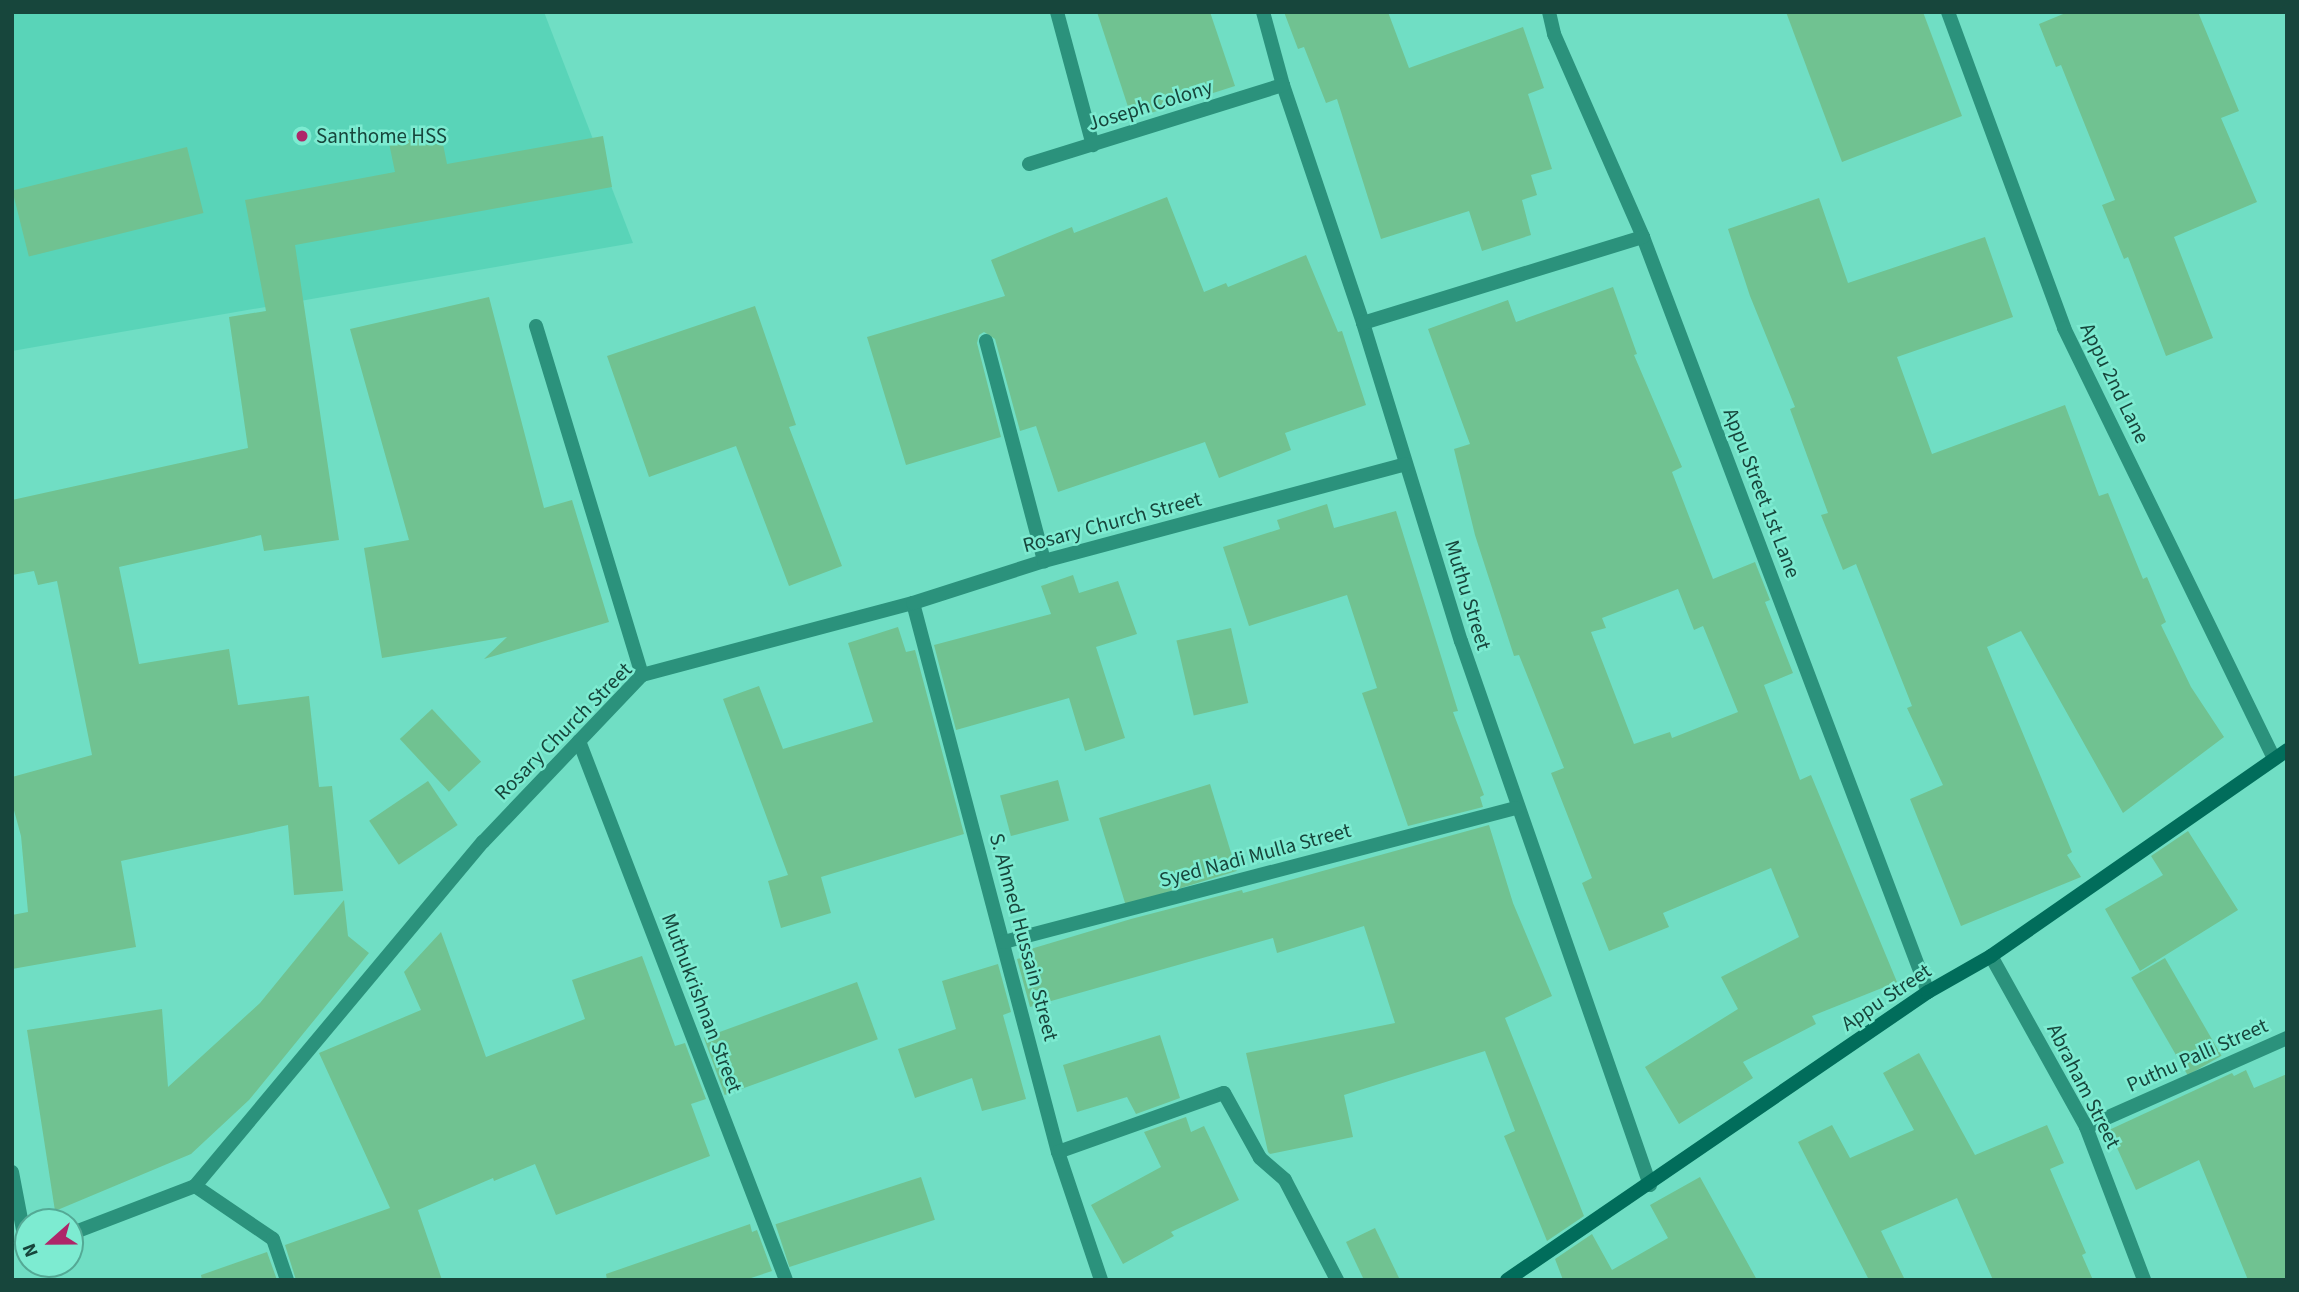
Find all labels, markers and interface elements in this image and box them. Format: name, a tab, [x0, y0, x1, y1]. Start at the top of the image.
street label: Joseph Colony	[1084, 74, 1216, 136]
place label: Santhome HSS	[316, 123, 447, 149]
marker: Santhome HSS	[294, 128, 310, 144]
street label: Appu 2nd Lane	[2075, 319, 2155, 447]
street label: Appu Street 1st Lane	[1718, 404, 1806, 582]
street label: Rosary Church Street	[1020, 486, 1204, 558]
street label: Muthu Street	[1439, 537, 1497, 653]
street label: Rosary Church Street	[489, 657, 637, 805]
street label: Syed Nadi Mulla Street	[1156, 817, 1354, 893]
street label: S. Ahmed Hussain Street	[984, 830, 1064, 1044]
street label: Muthukrishnan Street	[656, 910, 748, 1096]
street label: Appu Street	[1836, 958, 1936, 1036]
street label: Puthu Palli Street	[2123, 1013, 2271, 1097]
street label: Abraham Street	[2042, 1019, 2126, 1153]
north arrow	[14, 1208, 84, 1278]
text: N	[16, 1239, 46, 1261]

